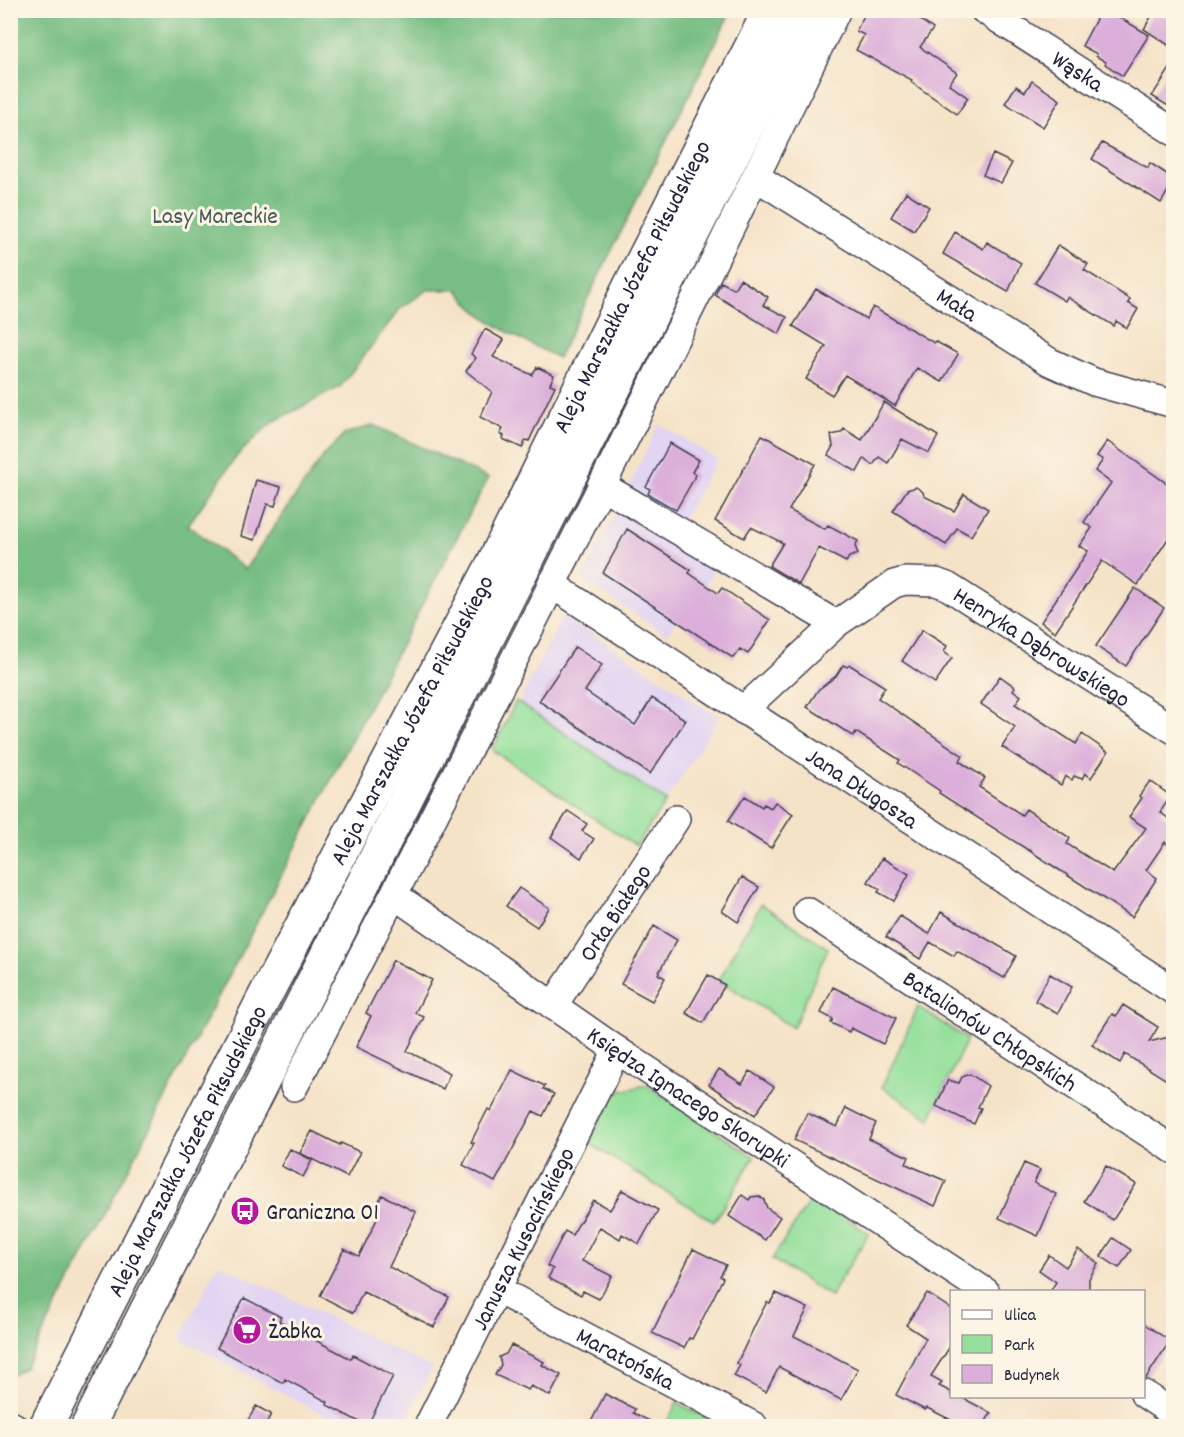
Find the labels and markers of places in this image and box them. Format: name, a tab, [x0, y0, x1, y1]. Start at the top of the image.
bus stop icon: Graniczna 01	[229, 1195, 261, 1227]
place label: Graniczna 01	[266, 1197, 379, 1231]
supermarket icon: Żabka	[231, 1314, 263, 1346]
place label: Żabka	[268, 1316, 322, 1350]

